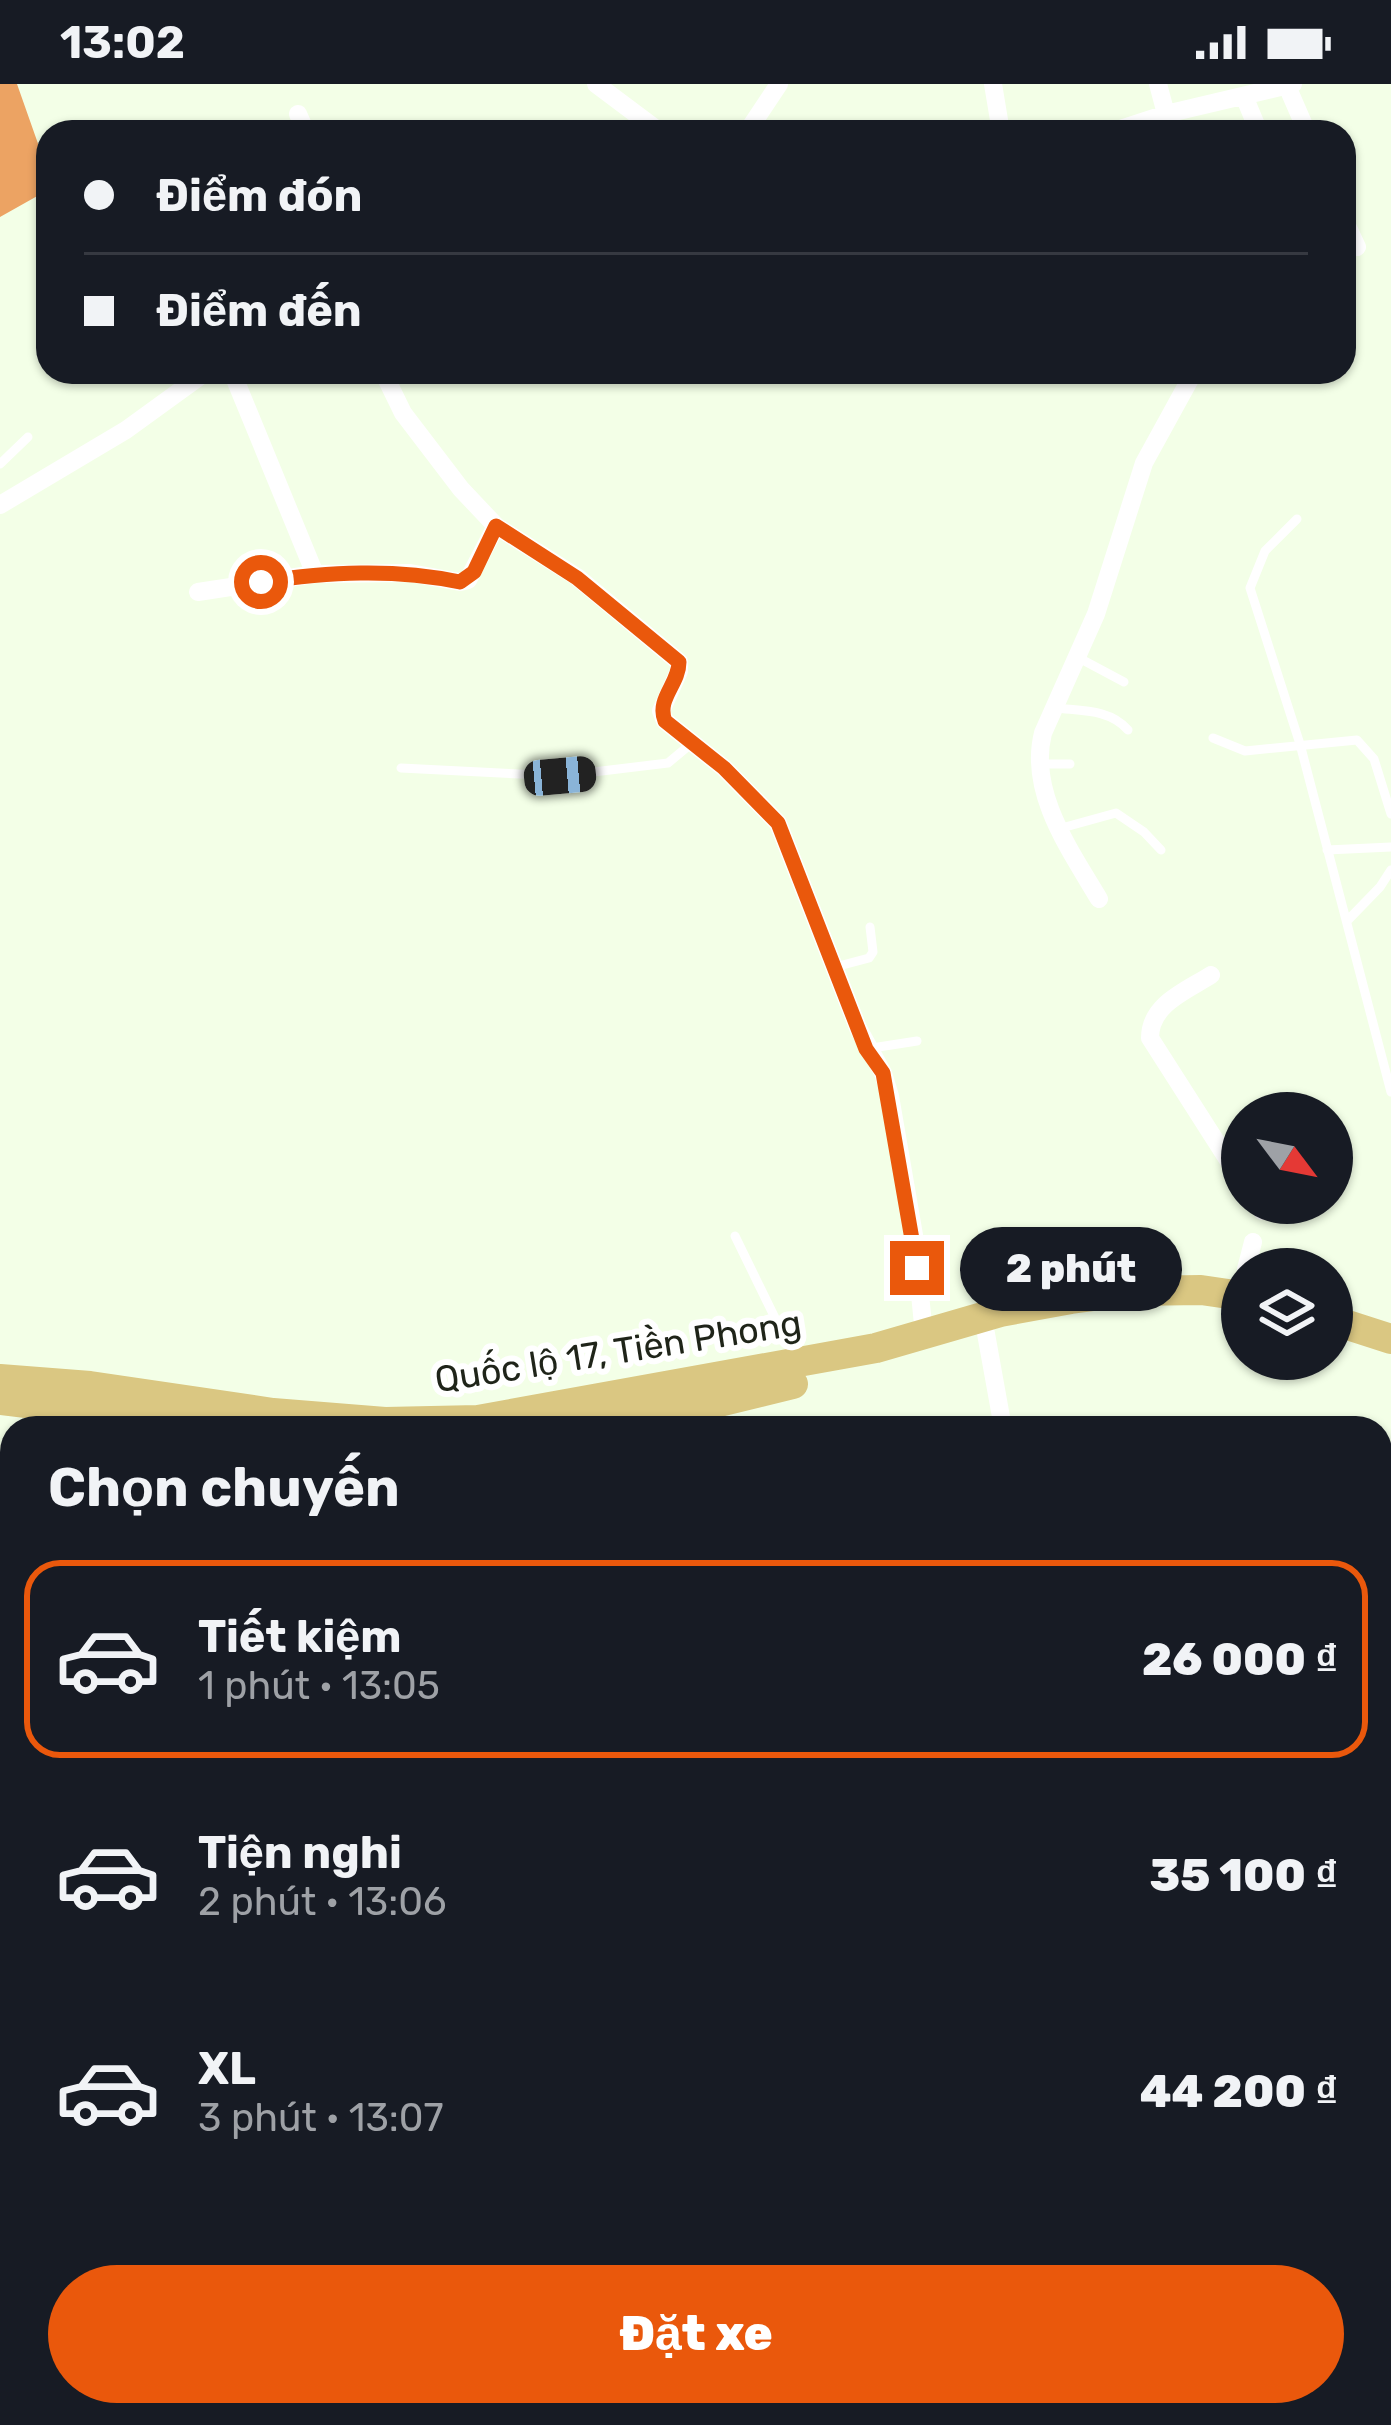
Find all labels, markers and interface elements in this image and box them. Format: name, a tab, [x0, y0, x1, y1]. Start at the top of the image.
text: 13:02	[60, 16, 185, 69]
text: Điểm đón	[156, 169, 363, 222]
text: Điểm đến	[156, 284, 362, 337]
route start	[234, 555, 288, 609]
car	[523, 755, 597, 797]
north arrow	[1221, 1092, 1353, 1224]
map controls	[1221, 1092, 1353, 1380]
callout: 2 phút	[959, 1226, 1181, 1310]
route end	[890, 1241, 944, 1295]
text: 2 phút	[1006, 1246, 1136, 1292]
button: layers	[1221, 1248, 1353, 1380]
street label: Quốc lộ 17, Tiền Phong	[432, 1301, 804, 1401]
text: Chọn chuyến	[48, 1456, 400, 1520]
icon: car	[54, 1605, 162, 1713]
text: Tiết kiệm	[198, 1610, 402, 1663]
text: 26 000 ₫	[1142, 1633, 1338, 1686]
text: 1 phút · 13:05	[198, 1663, 440, 1709]
icon: car	[54, 1821, 162, 1929]
text: Tiện nghi	[198, 1826, 402, 1879]
text: 35 100 ₫	[1149, 1849, 1338, 1902]
text: 2 phút · 13:06	[198, 1879, 447, 1925]
icon: car	[54, 2037, 162, 2145]
text: XL	[198, 2042, 256, 2095]
text: 44 200 ₫	[1140, 2065, 1338, 2118]
text: 3 phút · 13:07	[198, 2095, 444, 2141]
button: Đặt xe	[48, 2265, 1344, 2403]

